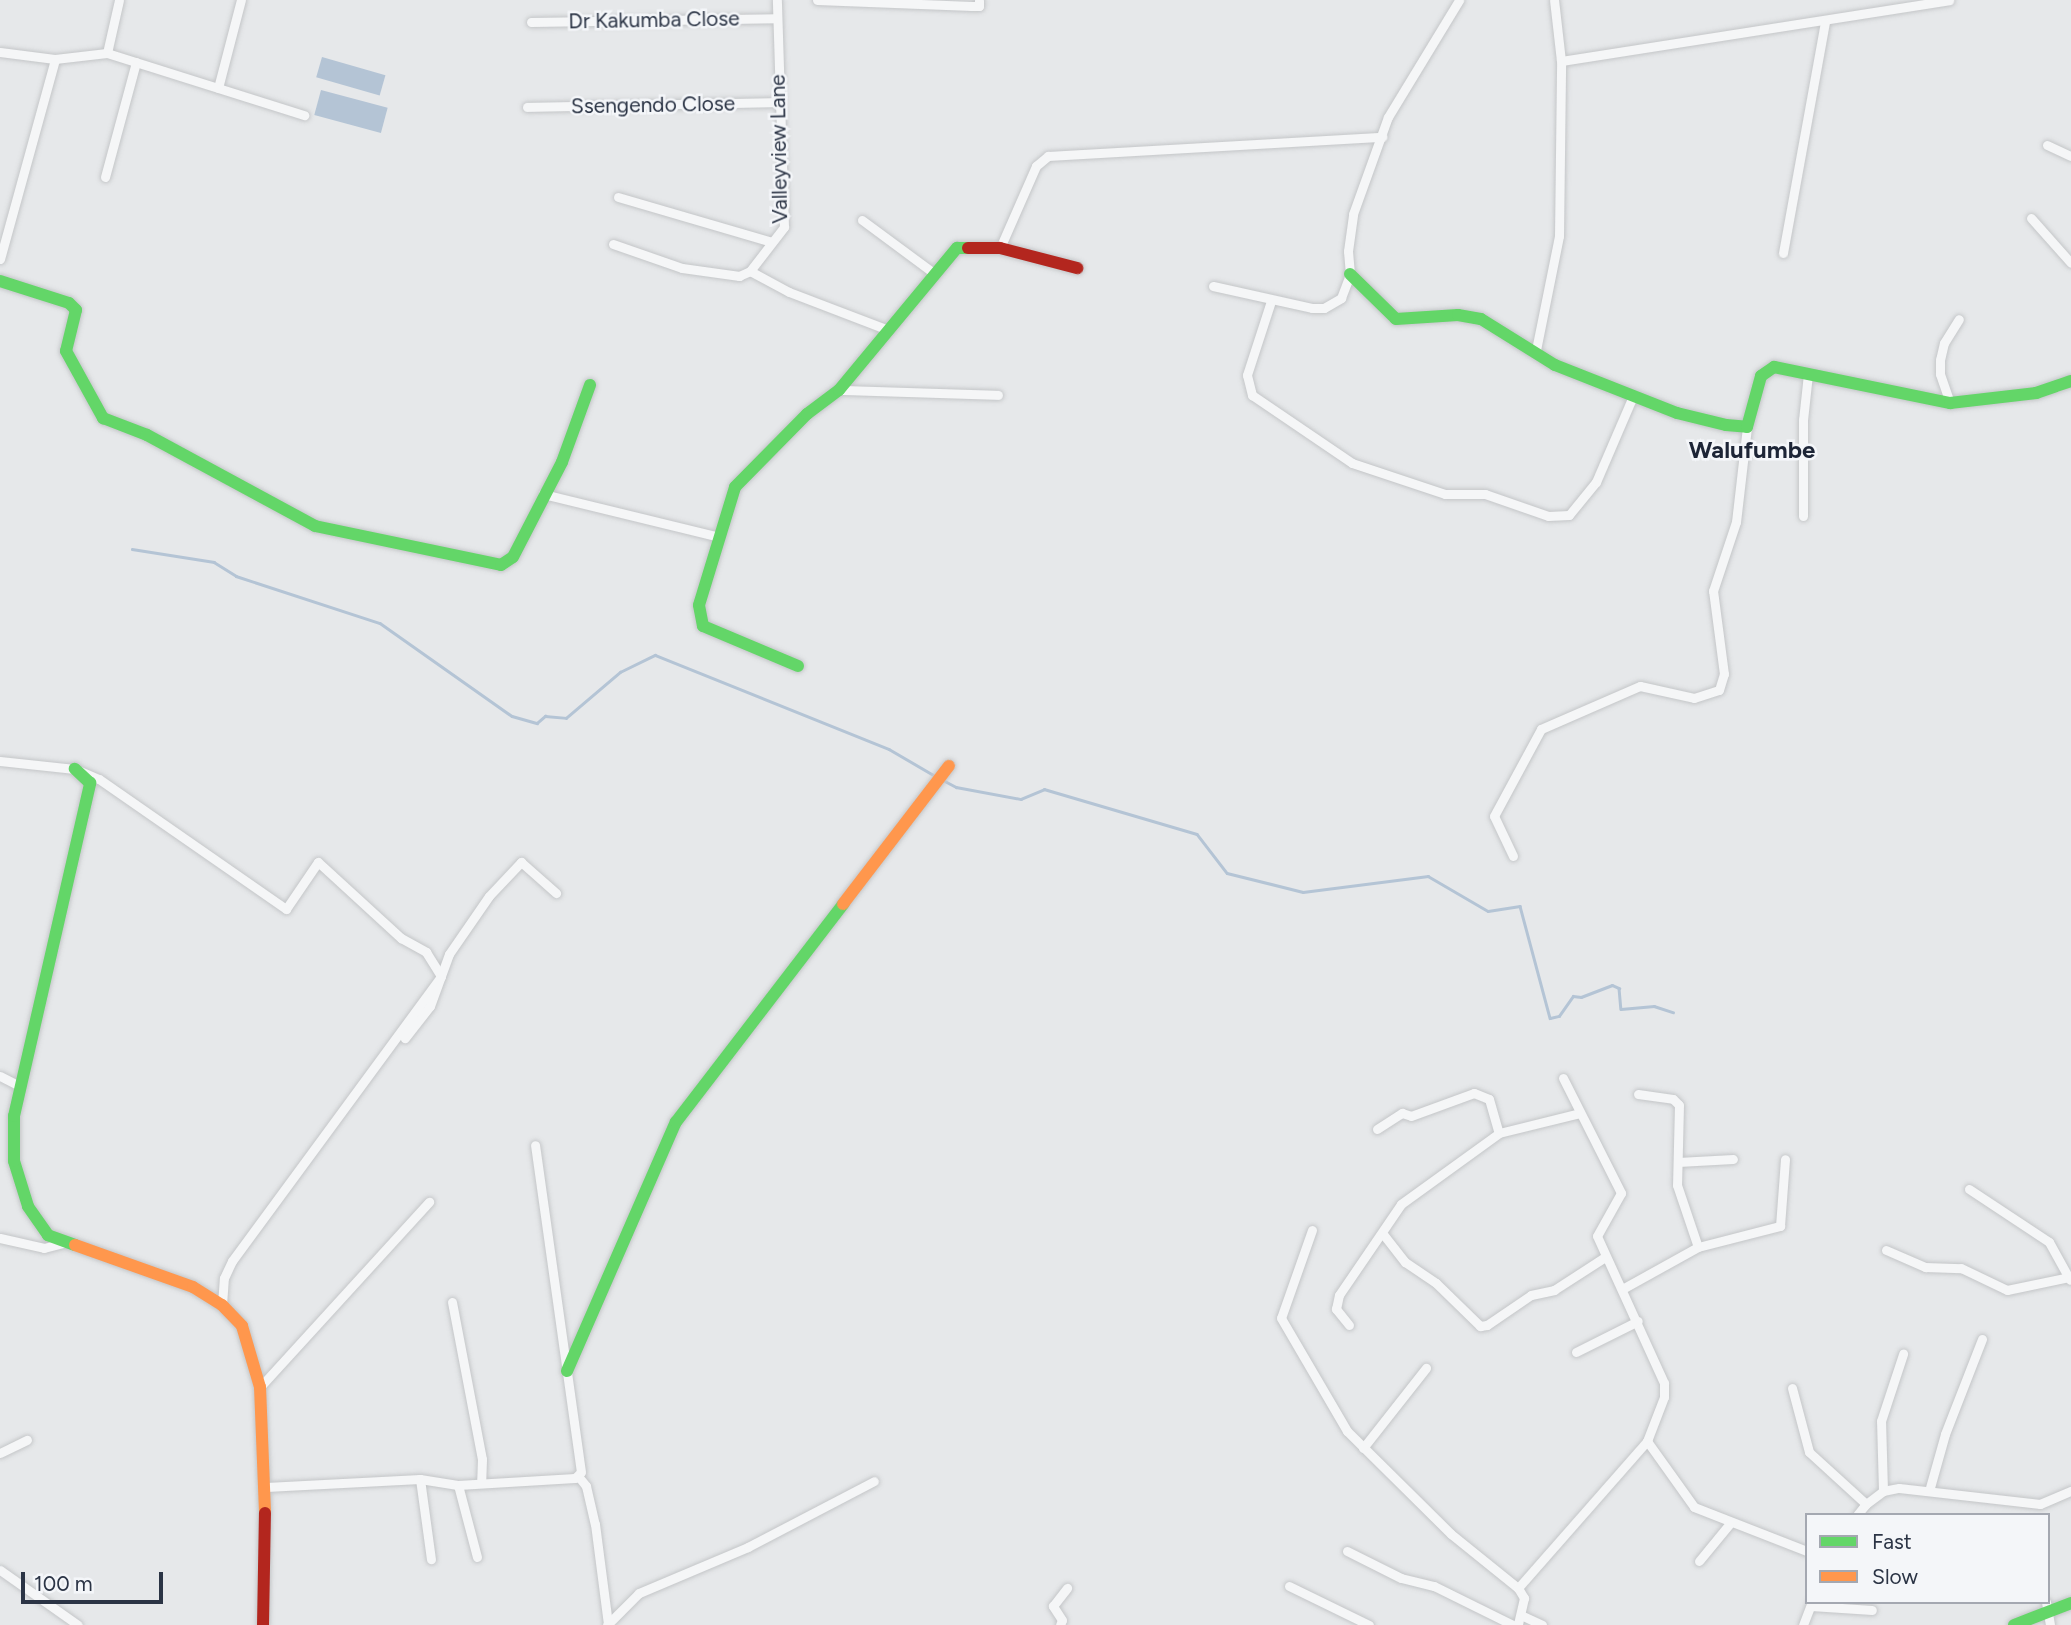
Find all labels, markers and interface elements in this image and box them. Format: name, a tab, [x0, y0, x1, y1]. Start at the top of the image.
street label: Dr Kakumba Close	[568, 6, 740, 34]
street label: Valleyview Lane	[765, 74, 793, 224]
street label: Ssengendo Close	[571, 91, 735, 119]
district label: Walufumbe	[1689, 436, 1815, 464]
legend	[1805, 1513, 2050, 1604]
text: Fast	[1872, 1529, 1912, 1554]
scale bar	[24, 1558, 166, 1602]
text: Slow	[1872, 1564, 1918, 1589]
text: 100 m	[34, 1571, 93, 1596]

